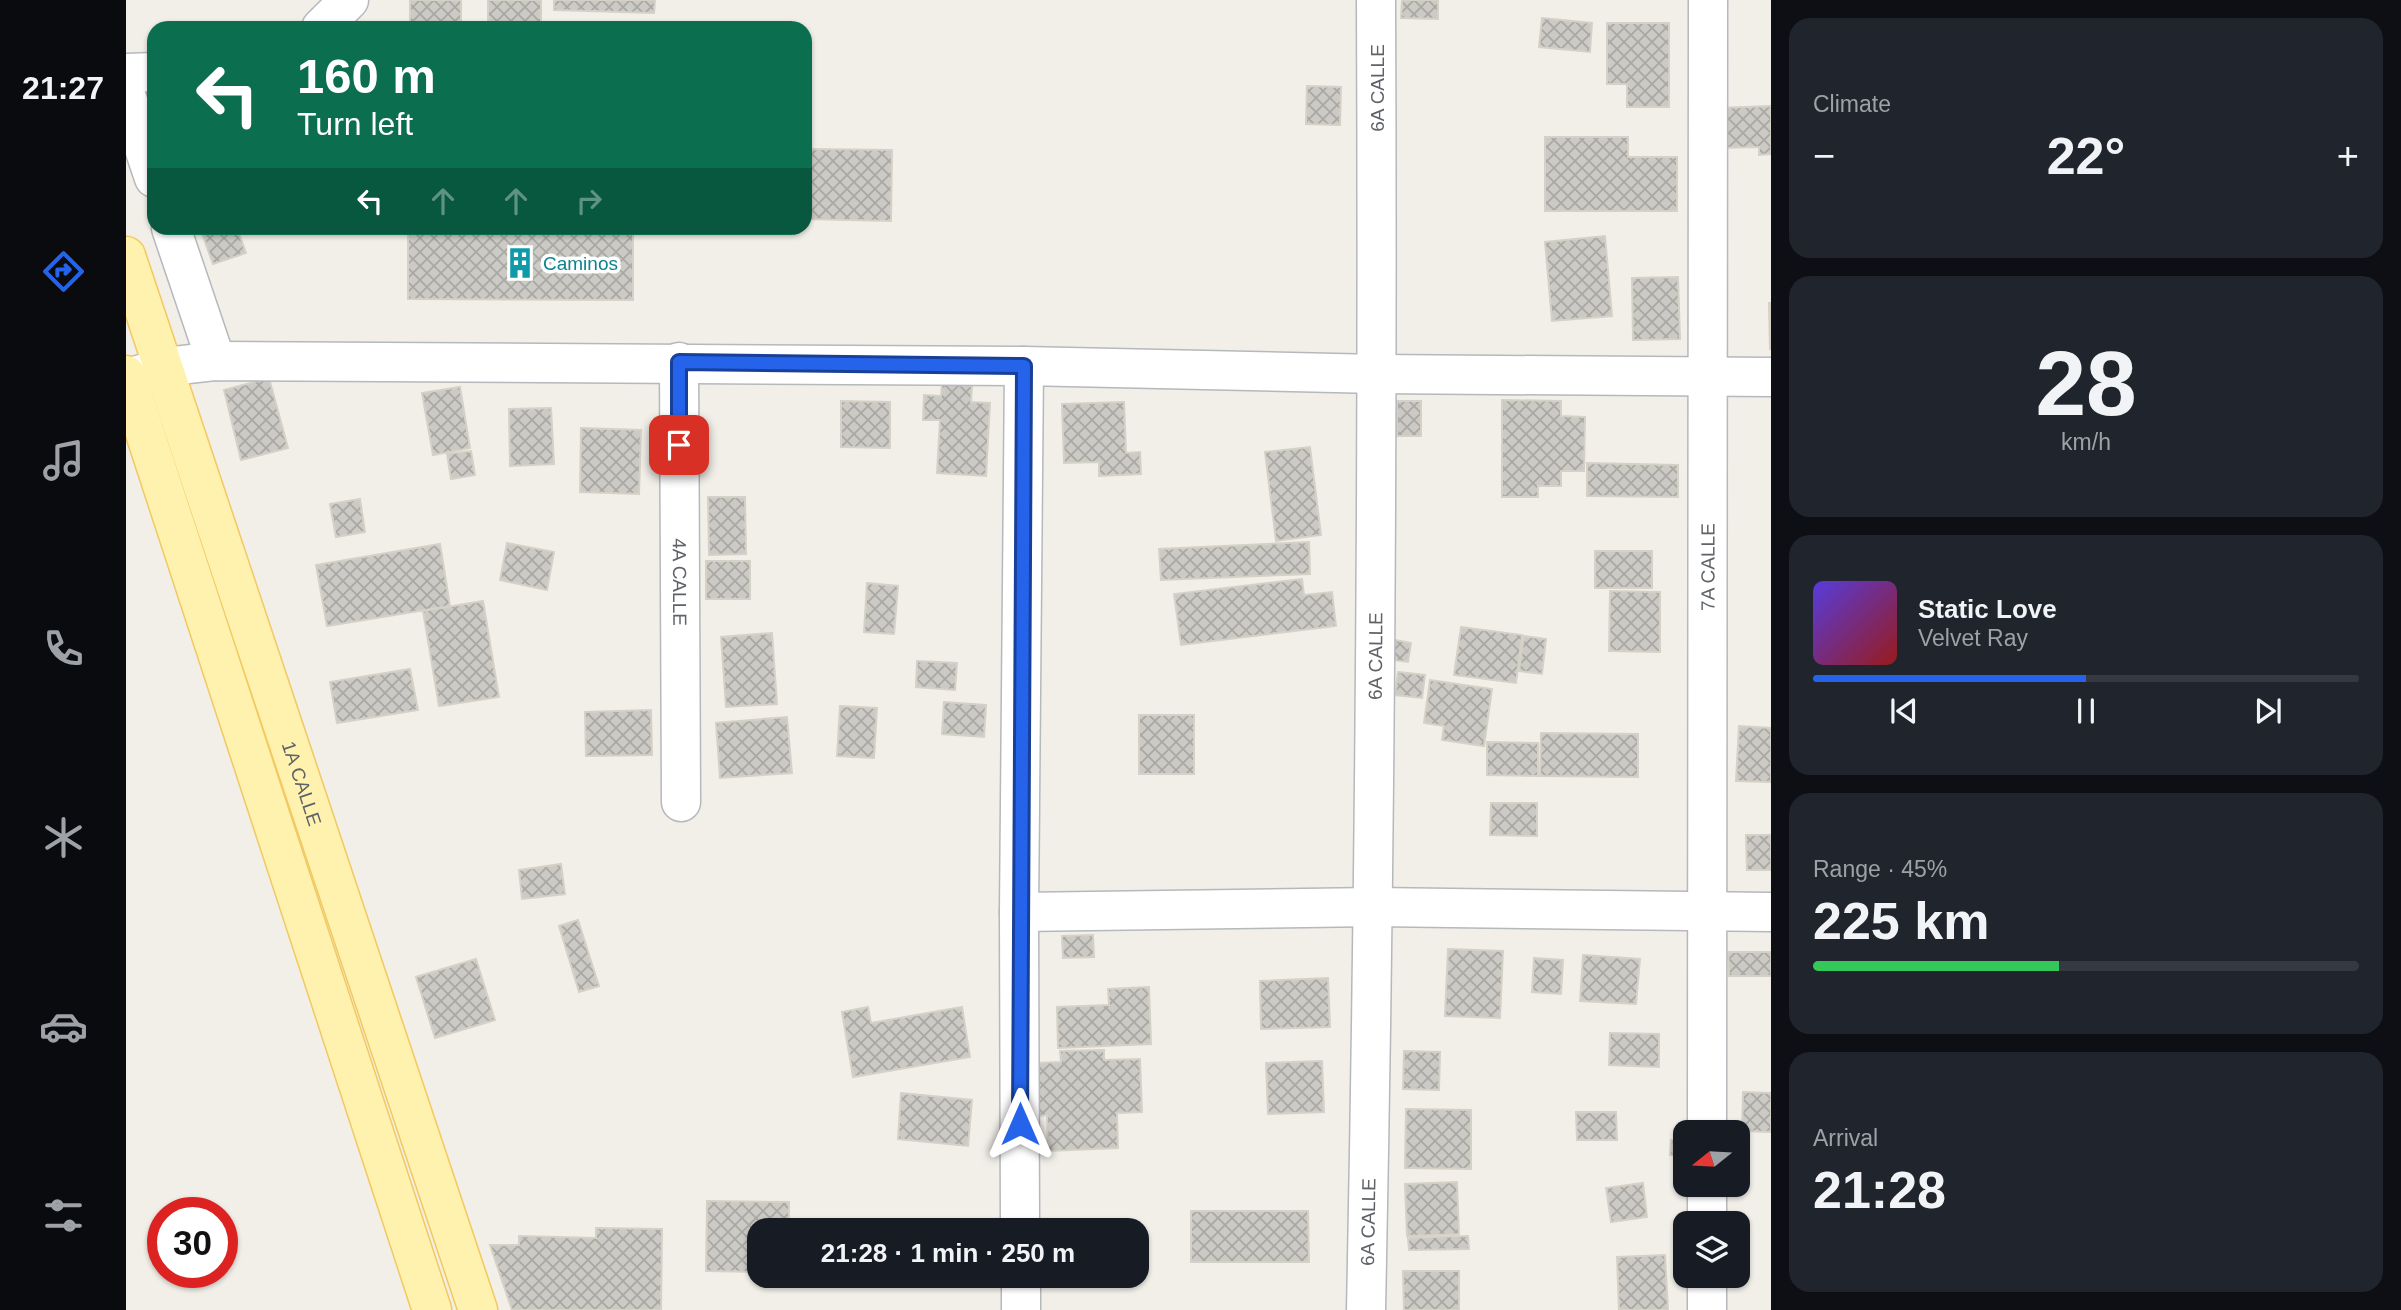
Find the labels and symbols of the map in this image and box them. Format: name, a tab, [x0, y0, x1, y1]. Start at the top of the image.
street label: 6A CALLE	[1367, 44, 1388, 132]
building icon: Caminos	[503, 246, 537, 280]
place label: Caminos	[543, 253, 618, 274]
pin	[649, 415, 709, 475]
street label: 7A CALLE	[1697, 523, 1718, 611]
street label: 4A CALLE	[669, 538, 691, 626]
street label: 6A CALLE	[1364, 612, 1386, 700]
street label: 1A CALLE	[278, 738, 326, 828]
position arrow	[983, 1087, 1057, 1161]
north arrow	[1673, 1120, 1750, 1197]
street label: 6A CALLE	[1356, 1178, 1379, 1266]
speed limit sign: 30	[147, 1197, 238, 1288]

